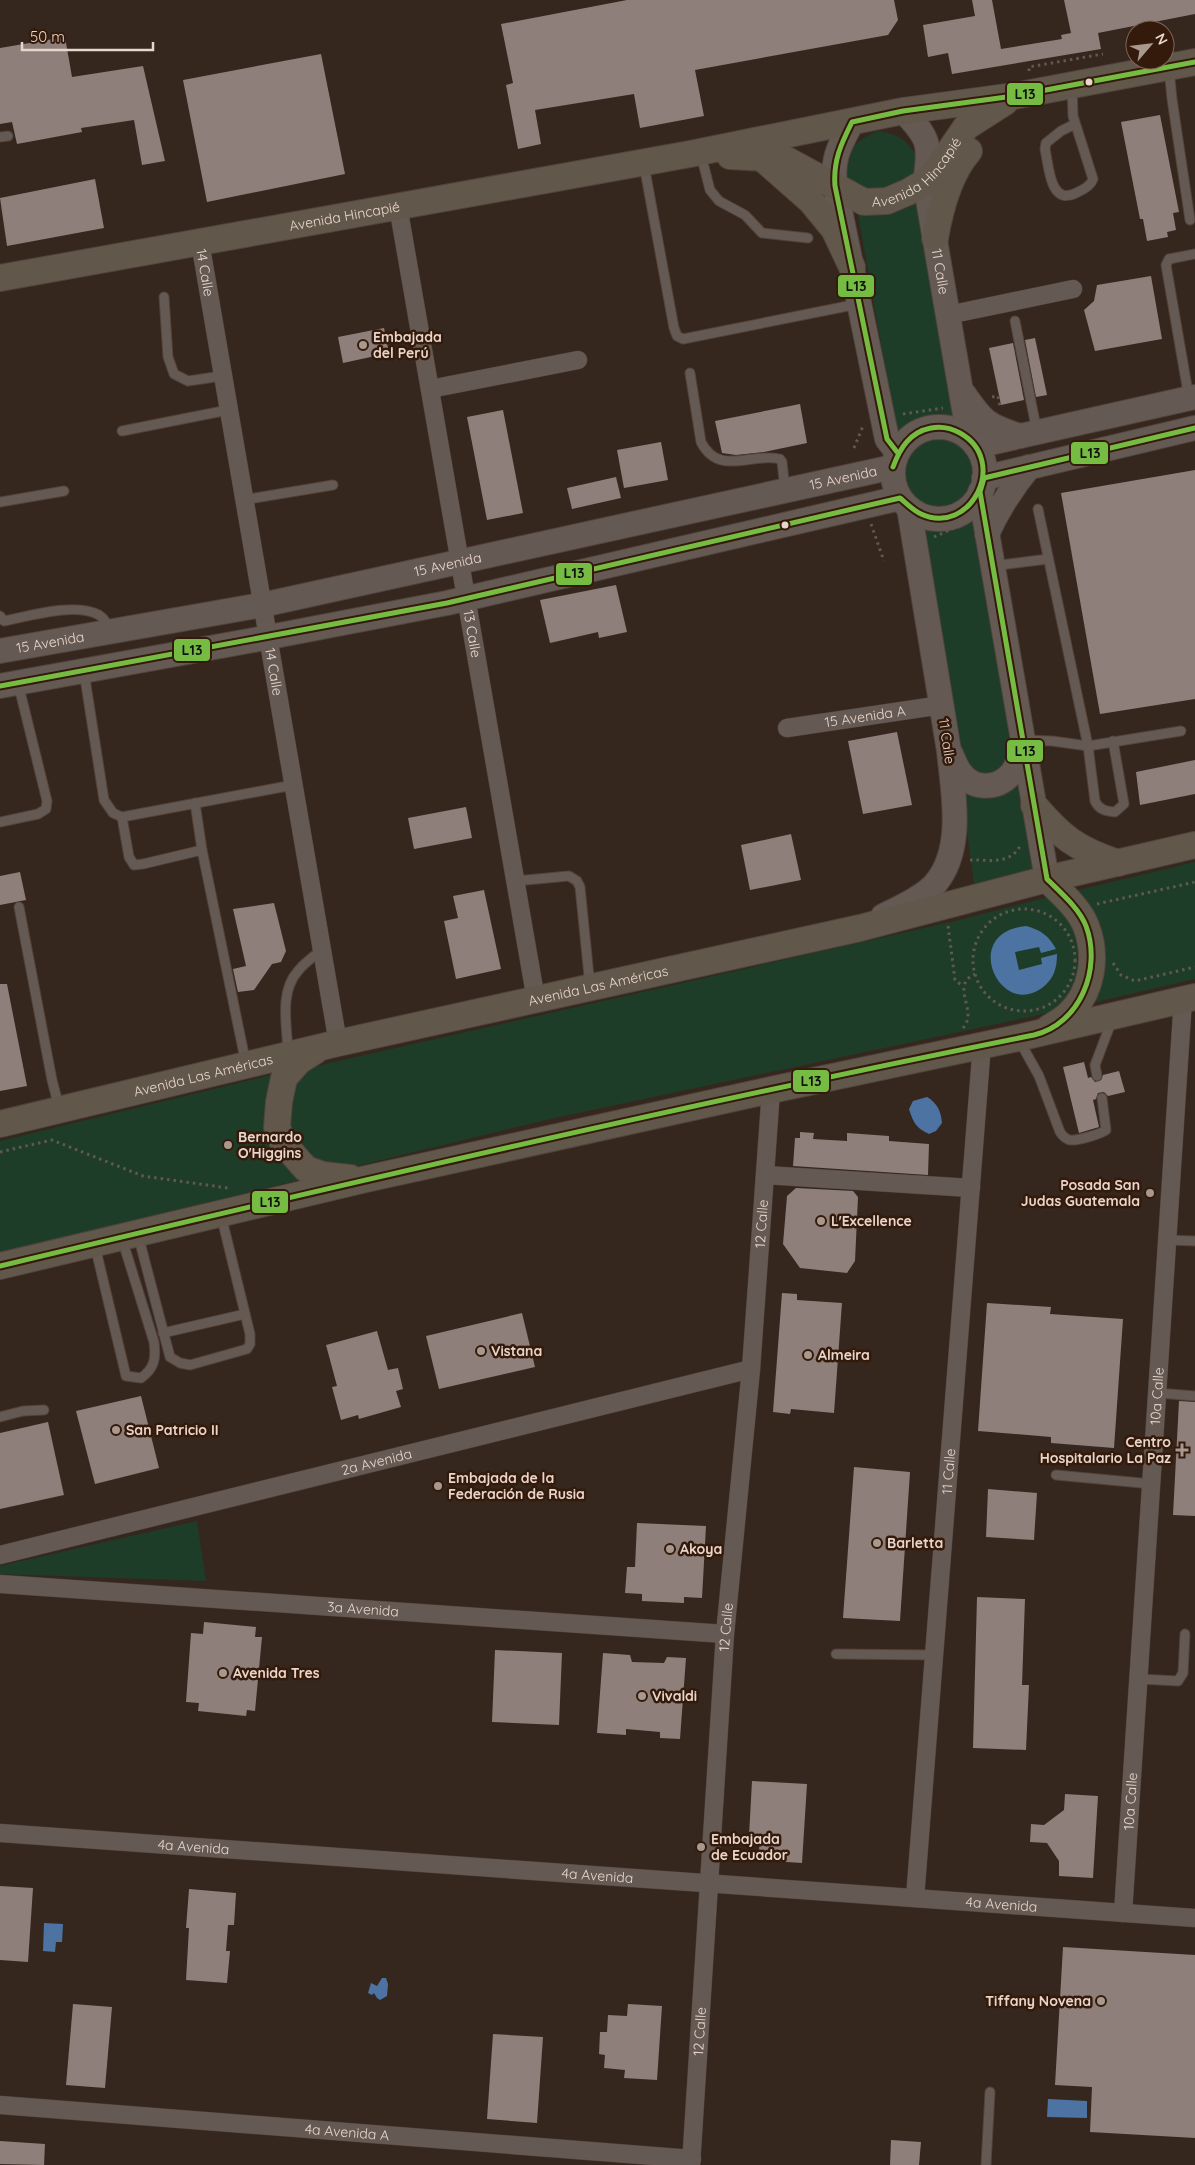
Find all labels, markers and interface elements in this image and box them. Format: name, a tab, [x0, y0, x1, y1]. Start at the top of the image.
scale bar	[22, 20, 154, 52]
north arrow	[1125, 20, 1175, 70]
text: 50 m	[30, 27, 65, 46]
text: N	[1151, 30, 1172, 48]
unlabelled marker	[1084, 77, 1094, 87]
line badge: L13	[1006, 82, 1044, 106]
text: L13	[1015, 85, 1035, 103]
street label: Avenida Hincapié	[871, 134, 965, 211]
street label: Avenida Hincapié	[288, 197, 401, 235]
street label: 14 Calle	[192, 247, 218, 298]
street label: 11 Calle	[928, 247, 953, 296]
line badge: L13	[837, 274, 875, 298]
text: L13	[846, 277, 866, 295]
place label: Embajada del Perú	[373, 328, 442, 362]
marker: Embajada del Perú	[357, 339, 369, 351]
line badge: L13	[1070, 441, 1109, 465]
text: L13	[1080, 444, 1100, 462]
street label: 15 Avenida	[808, 462, 879, 494]
unlabelled marker	[780, 520, 790, 530]
street label: 15 Avenida	[412, 548, 483, 581]
line badge: L13	[555, 562, 593, 586]
text: L13	[564, 564, 584, 582]
street label: 13 Calle	[459, 608, 485, 659]
street label: 15 Avenida	[15, 627, 86, 657]
line badge: L13	[173, 638, 211, 662]
text: L13	[182, 641, 202, 659]
street label: 14 Calle	[261, 646, 287, 697]
street label: 15 Avenida A	[823, 702, 907, 731]
street label: 11 Calle	[935, 717, 959, 765]
line badge: L13	[1006, 739, 1044, 763]
text: L13	[1015, 742, 1035, 760]
street label: Avenida Las Américas	[527, 962, 670, 1010]
street label: Avenida Las Américas	[132, 1050, 275, 1101]
line badge: L13	[792, 1069, 830, 1093]
text: L13	[801, 1072, 821, 1090]
place label: Bernardo O'Higgins	[238, 1128, 302, 1162]
marker: Bernardo O'Higgins	[222, 1139, 234, 1151]
place label: Posada San Judas Guatemala	[1021, 1176, 1140, 1210]
marker: Posada San Judas Guatemala	[1144, 1187, 1156, 1199]
line badge: L13	[251, 1190, 289, 1214]
text: L13	[260, 1193, 280, 1211]
street label: 12 Calle	[751, 1199, 772, 1249]
place label: L'Excellence	[831, 1212, 912, 1230]
marker: L'Excellence	[815, 1215, 827, 1227]
place label: Vistana	[491, 1342, 542, 1360]
marker: Vistana	[475, 1345, 487, 1357]
place label: Almeira	[818, 1346, 870, 1364]
marker: Almeira	[802, 1349, 814, 1361]
street label: 10a Calle	[1146, 1367, 1168, 1426]
place label: San Patricio II	[126, 1421, 219, 1439]
marker: San Patricio II	[110, 1424, 122, 1436]
place label: Centro Hospitalario La Paz	[1040, 1433, 1171, 1467]
marker: Centro Hospitalario La Paz	[1175, 1443, 1189, 1457]
street label: 2a Avenida	[339, 1444, 414, 1479]
street label: 11 Calle	[938, 1448, 959, 1495]
place label: Embajada de la Federación de Rusia	[448, 1469, 585, 1503]
marker: Embajada de la Federación de Rusia	[432, 1480, 444, 1492]
place label: Barletta	[887, 1534, 943, 1552]
marker: Barletta	[871, 1537, 883, 1549]
place label: Akoya	[680, 1540, 722, 1558]
marker: Akoya	[664, 1543, 676, 1555]
street label: 3a Avenida	[327, 1598, 399, 1620]
street label: 12 Calle	[715, 1602, 737, 1652]
place label: Avenida Tres	[233, 1664, 320, 1682]
marker: Avenida Tres	[217, 1667, 229, 1679]
place label: Vivaldi	[652, 1687, 697, 1705]
marker: Vivaldi	[636, 1690, 648, 1702]
street label: 10a Calle	[1119, 1772, 1141, 1831]
place label: Embajada de Ecuador	[711, 1830, 788, 1864]
street label: 4a Avenida	[157, 1835, 230, 1858]
marker: Embajada de Ecuador	[695, 1841, 707, 1853]
street label: 4a Avenida	[561, 1864, 634, 1887]
street label: 4a Avenida	[965, 1893, 1038, 1916]
place label: Tiffany Novena	[985, 1992, 1091, 2010]
marker: Tiffany Novena	[1095, 1995, 1107, 2007]
street label: 12 Calle	[689, 2006, 710, 2056]
street label: 4a Avenida A	[304, 2120, 390, 2144]

